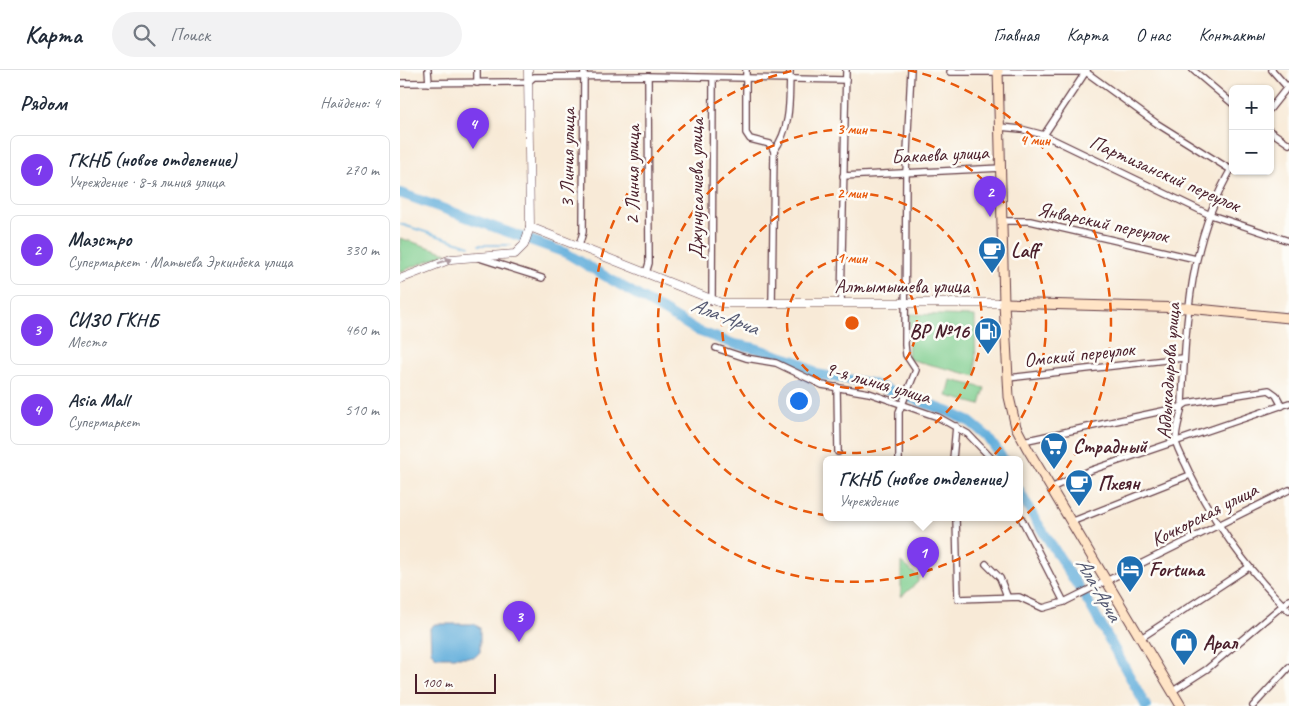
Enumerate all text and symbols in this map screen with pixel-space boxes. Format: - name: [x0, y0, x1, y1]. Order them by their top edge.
- search box: [112, 12, 462, 57]
- text: Карта: [25, 20, 82, 50]
- icon: search: [130, 21, 158, 49]
- text: Поиск: [170, 23, 210, 47]
- text: Главная: [994, 24, 1039, 46]
- text: Карта: [1067, 24, 1108, 46]
- text: О нас: [1136, 24, 1171, 46]
- text: Контакты: [1199, 24, 1264, 46]
- map controls: [1229, 85, 1274, 175]
- button: +: [1229, 85, 1274, 130]
- text: Рядом: [20, 90, 67, 116]
- text: Найдено: 4: [320, 93, 380, 113]
- street label: 3 Линия улица: [554, 106, 581, 208]
- pin: 4: [457, 108, 489, 149]
- street label: Джунусалиева улица: [684, 117, 709, 259]
- text: 3 мин: [837, 120, 869, 139]
- street label: 2 Линия улица: [620, 123, 645, 225]
- street label: Партизанский переулок: [1086, 129, 1245, 218]
- button: −: [1229, 130, 1274, 175]
- text: 4 мин: [1020, 131, 1052, 150]
- street label: Бакаева улица: [891, 139, 991, 170]
- text: ГКНБ (новое отделение): [68, 148, 237, 172]
- text: 1: [33, 160, 41, 180]
- text: 270 m: [345, 160, 379, 180]
- text: Учреждение · 8-я линия улица: [68, 172, 225, 192]
- pin: 2: [974, 176, 1006, 217]
- text: 2 мин: [837, 184, 869, 203]
- street label: Январский переулок: [1035, 196, 1172, 249]
- text: Маэстро: [68, 228, 131, 252]
- cafe icon: Laff: [977, 235, 1007, 274]
- place label: Laff: [1011, 238, 1043, 263]
- text: 2: [33, 240, 41, 260]
- text: 330 m: [345, 240, 379, 260]
- text: 1 мин: [837, 249, 869, 268]
- text: Супермаркет · Матыева Эркинбека улица: [68, 252, 293, 272]
- one-way arrow: [438, 256, 453, 264]
- street label: Алтымышева улица: [835, 274, 971, 299]
- water label: Ала-Арча: [688, 291, 764, 341]
- street label: Абдыкадырова улица: [1151, 300, 1186, 440]
- text: СИЗО ГКНБ: [68, 308, 159, 332]
- centre of rings: [843, 314, 861, 332]
- fuel station icon: BP №16: [973, 316, 1003, 355]
- place label: BP №16: [910, 319, 971, 344]
- text: 3: [33, 320, 41, 340]
- text: 460 m: [345, 320, 379, 340]
- text: Место: [68, 332, 106, 352]
- street label: Омский переулок: [1023, 336, 1137, 373]
- street label: 9-я линия улица: [822, 356, 935, 410]
- text: Asia Mall: [68, 388, 129, 412]
- your location: [786, 388, 812, 414]
- text: 4: [33, 400, 41, 420]
- text: 510 m: [345, 400, 379, 420]
- text: Супермаркет: [68, 412, 139, 432]
- supermarket icon: Страдный: [1039, 431, 1069, 470]
- place label: Страдный: [1073, 434, 1148, 459]
- popup: [823, 456, 1023, 521]
- text: ГКНБ (новое отделение): [839, 467, 1007, 491]
- cafe icon: Пхеян: [1064, 468, 1094, 507]
- place label: Пхеян: [1098, 471, 1141, 496]
- street label: Кочкорская улица: [1147, 476, 1263, 552]
- text: Учреждение: [839, 491, 898, 511]
- pin: 1: [907, 537, 939, 578]
- water label: Ала-Арча: [1070, 552, 1129, 627]
- hotel icon: Fortuna: [1115, 554, 1145, 593]
- place label: Fortuna: [1149, 557, 1206, 582]
- pin: 3: [503, 601, 535, 642]
- shop icon: Арал: [1169, 627, 1199, 666]
- place label: Арал: [1203, 630, 1239, 655]
- scale bar: [415, 671, 496, 694]
- text: 100 m: [422, 674, 452, 691]

